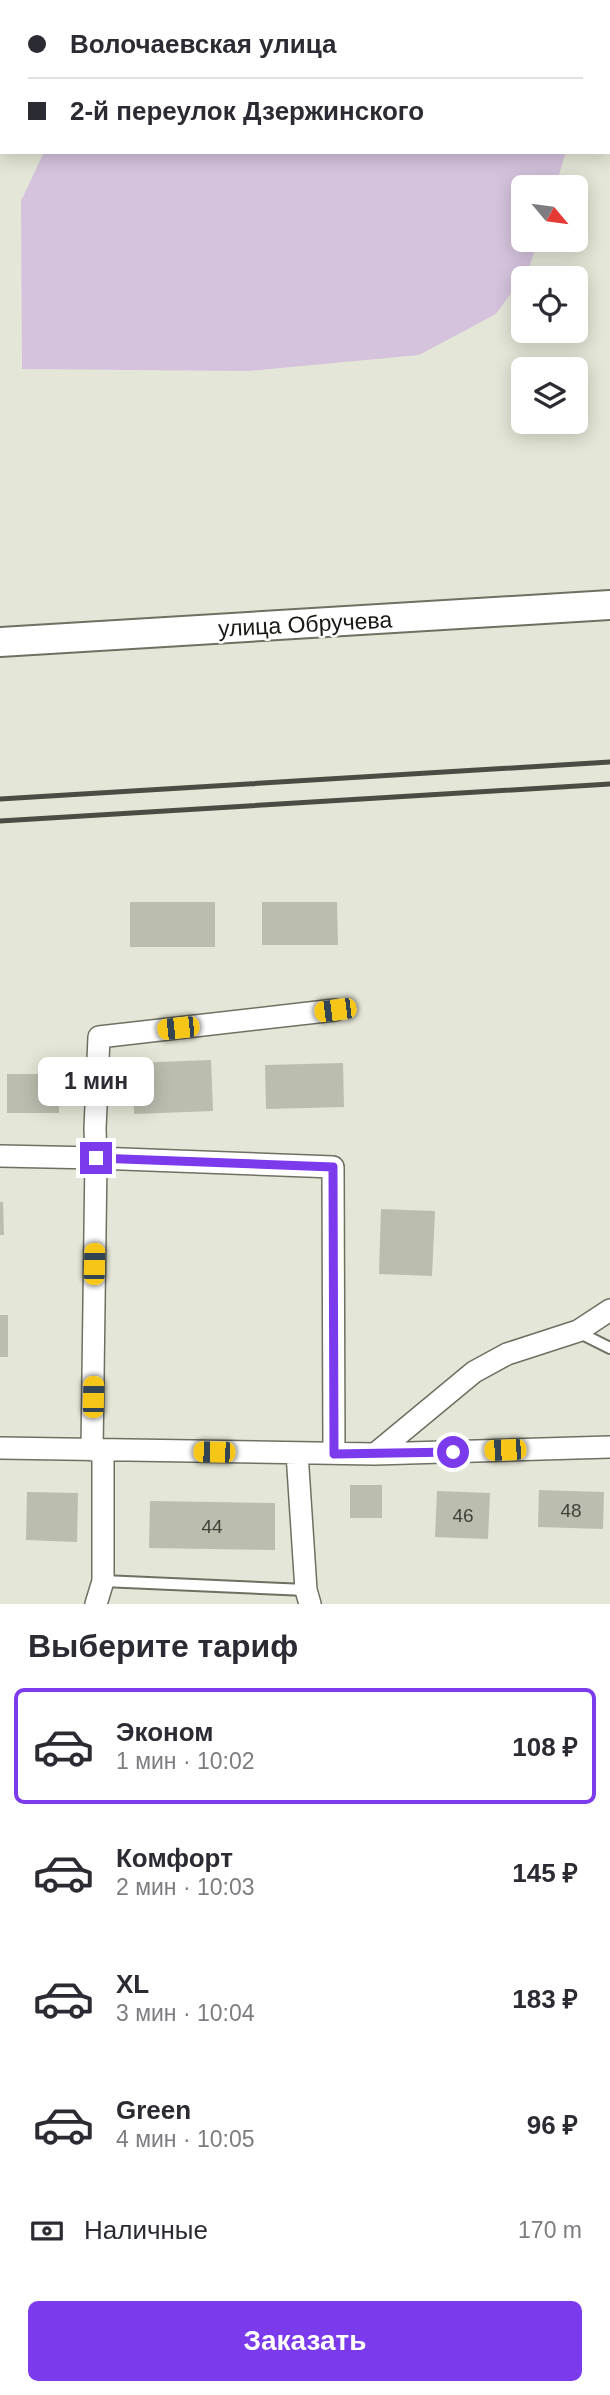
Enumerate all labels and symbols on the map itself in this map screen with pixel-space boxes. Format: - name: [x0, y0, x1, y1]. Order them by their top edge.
- north arrow: [511, 175, 588, 252]
- street label: улица Обручева: [217, 606, 393, 642]
- car: [313, 997, 358, 1023]
- car: [157, 1015, 200, 1041]
- callout: 1 мин: [38, 1056, 154, 1106]
- route end: [80, 1142, 112, 1174]
- car: [84, 1243, 105, 1285]
- car: [83, 1376, 104, 1418]
- route start: [437, 1436, 469, 1468]
- car: [484, 1439, 527, 1461]
- car: [193, 1441, 236, 1463]
- house number: 48: [560, 1500, 582, 1521]
- house number: 46: [452, 1505, 474, 1526]
- house number: 44: [201, 1516, 223, 1537]

